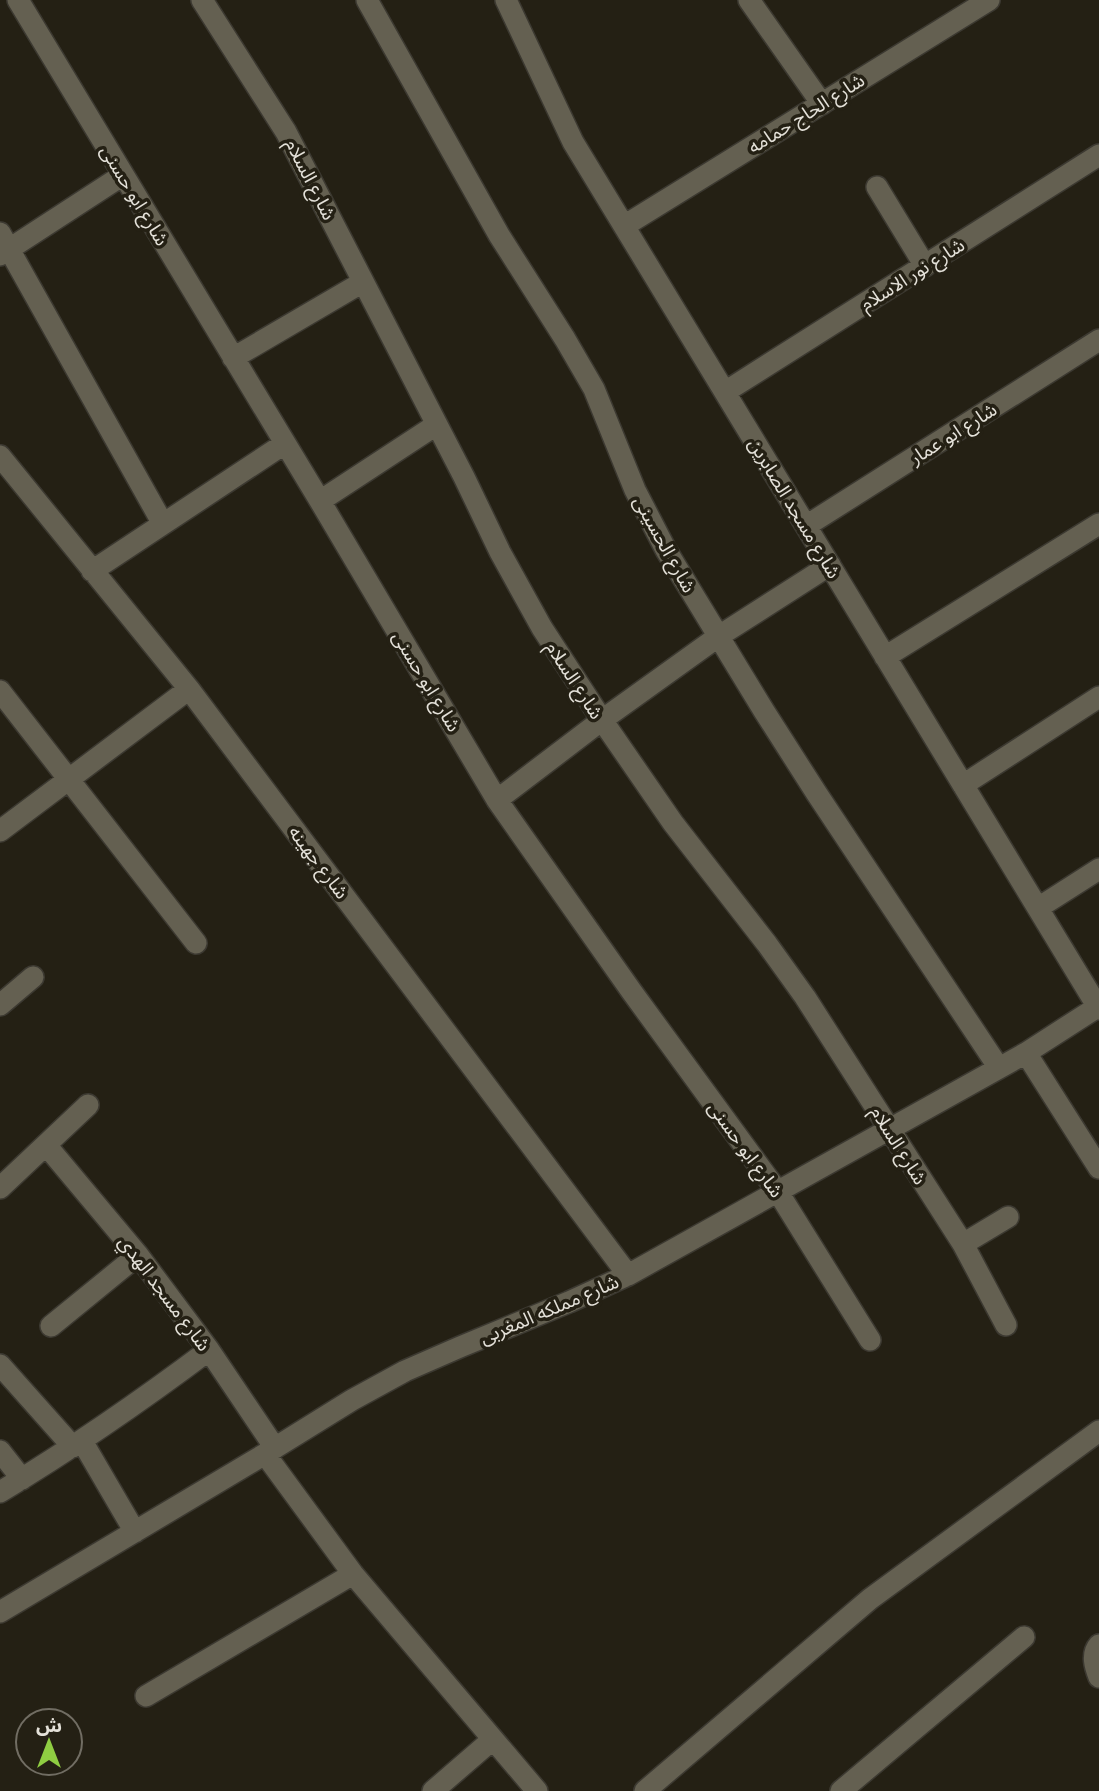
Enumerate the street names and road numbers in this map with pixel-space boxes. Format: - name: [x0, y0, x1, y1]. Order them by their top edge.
- street label: شارع الحاج حمامه: [743, 67, 870, 160]
- street label: شارع السلام: [278, 134, 343, 225]
- street label: شارع ابو حسنى: [94, 140, 175, 251]
- street label: شارع نور الاسلام: [855, 231, 970, 318]
- street label: شارع ابو عمار: [903, 396, 1002, 472]
- street label: شارع مسجد الصابرين: [742, 433, 847, 584]
- street label: شارع الحسينى: [627, 491, 702, 598]
- street label: شارع ابو حسنى: [386, 626, 467, 737]
- street label: شارع السلام: [538, 636, 610, 725]
- street label: شارع جهينه: [282, 820, 355, 905]
- street label: شارع ابو حسنى: [701, 1096, 790, 1203]
- street label: شارع السلام: [863, 1101, 933, 1190]
- street label: شارع مسجد الهدي: [111, 1230, 217, 1358]
- street label: شارع مملكه المغربى: [475, 1268, 623, 1351]

